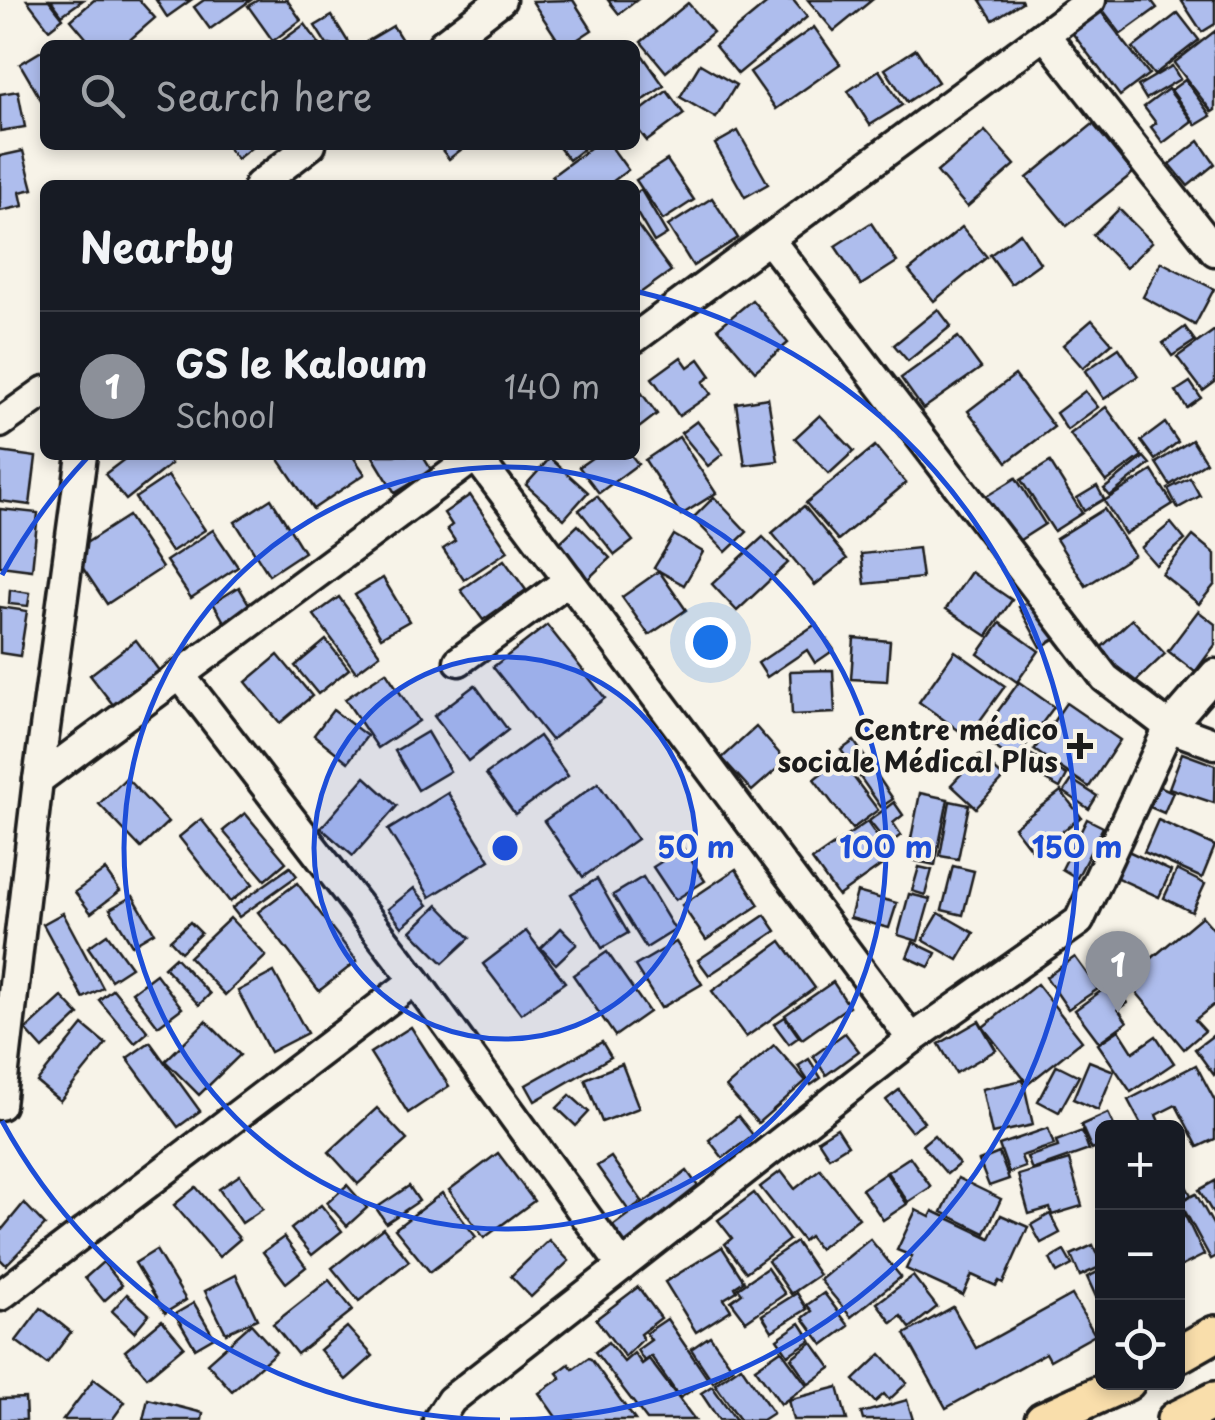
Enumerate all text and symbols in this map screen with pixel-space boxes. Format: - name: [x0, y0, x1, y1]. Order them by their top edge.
- search box: [40, 40, 640, 150]
- text: Search here: [155, 67, 372, 124]
- icon: search: [75, 68, 130, 123]
- text: Nearby: [80, 214, 234, 277]
- text: GS le Kaloum: [175, 334, 428, 391]
- text: 1: [105, 362, 120, 410]
- text: 140 m: [504, 362, 600, 410]
- text: School: [175, 391, 276, 439]
- your location: [685, 617, 736, 668]
- place label: Centre médico sociale Médical Plus: [778, 707, 1058, 782]
- marker: Centre médico sociale Médical Plus: [1067, 733, 1093, 759]
- text: 50 m: [657, 823, 735, 868]
- text: 100 m: [839, 823, 933, 868]
- text: 150 m: [1032, 823, 1122, 868]
- centre of rings: [487, 830, 523, 866]
- pin: 1: [1086, 930, 1150, 1013]
- map controls: [1095, 1120, 1185, 1390]
- button: +: [1095, 1120, 1185, 1210]
- button: −: [1095, 1210, 1185, 1300]
- button: locate: [1095, 1300, 1185, 1390]

